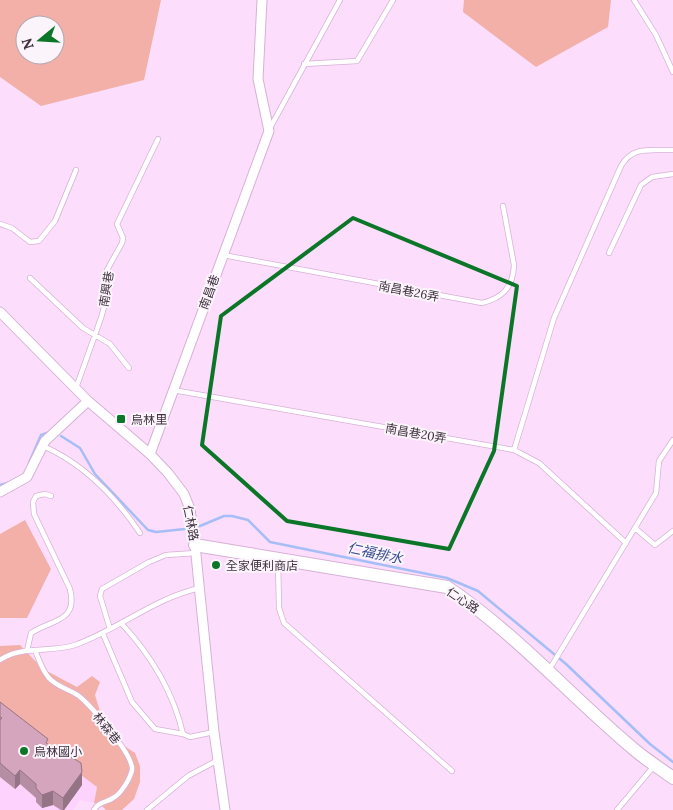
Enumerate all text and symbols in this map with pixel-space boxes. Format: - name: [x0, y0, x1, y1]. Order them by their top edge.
- north arrow: [15, 15, 65, 65]
- text: N: [17, 36, 38, 52]
- street label: 南興巷: [96, 270, 116, 308]
- street label: 南昌巷: [196, 273, 222, 311]
- street label: 南昌巷26弄: [377, 278, 441, 304]
- place label: 烏林里: [131, 412, 167, 427]
- marker: 烏林里: [115, 413, 127, 425]
- street label: 南昌巷20弄: [384, 420, 448, 446]
- street label: 仁林路: [180, 504, 202, 542]
- water label: 仁福排水: [346, 538, 405, 568]
- place label: 全家便利商店: [226, 558, 298, 573]
- marker: 全家便利商店: [210, 559, 222, 571]
- street label: 仁心路: [444, 584, 482, 616]
- street label: 林森巷: [90, 709, 124, 747]
- place label: 烏林國小: [34, 744, 82, 759]
- marker: 烏林國小: [18, 745, 30, 757]

